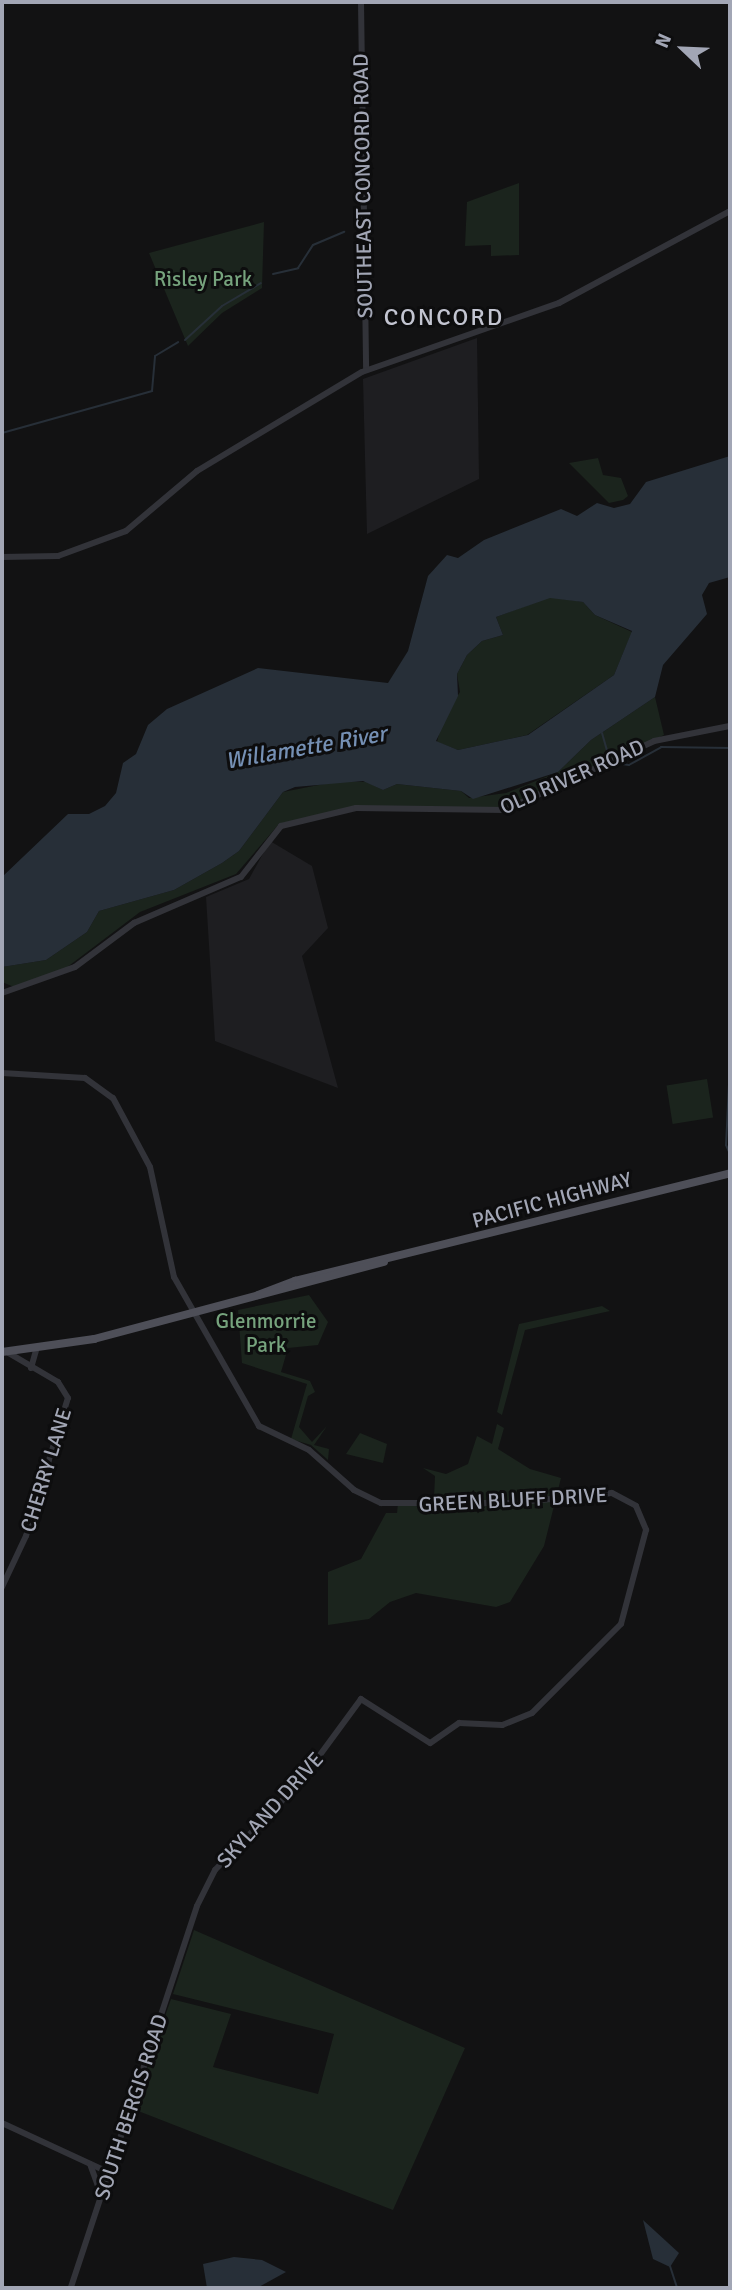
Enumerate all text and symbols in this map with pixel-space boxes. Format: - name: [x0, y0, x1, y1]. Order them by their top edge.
- north arrow: [648, 14, 718, 84]
- text: N: [650, 30, 677, 52]
- street label: SOUTHEAST CONCORD ROAD: [348, 53, 378, 319]
- park label: Risley Park: [154, 266, 252, 292]
- district label: CONCORD: [385, 304, 503, 332]
- water label: Willamette River: [223, 720, 389, 776]
- street label: OLD RIVER ROAD: [496, 734, 648, 820]
- street label: PACIFIC HIGHWAY: [470, 1167, 634, 1233]
- park label: Glenmorrie Park: [215, 1308, 317, 1358]
- street label: CHERRY LANE: [15, 1405, 77, 1535]
- street label: GREEN BLUFF DRIVE: [418, 1482, 608, 1518]
- street label: SKYLAND DRIVE: [211, 1747, 329, 1873]
- street label: SOUTH BERGIS ROAD: [89, 2011, 173, 2203]

